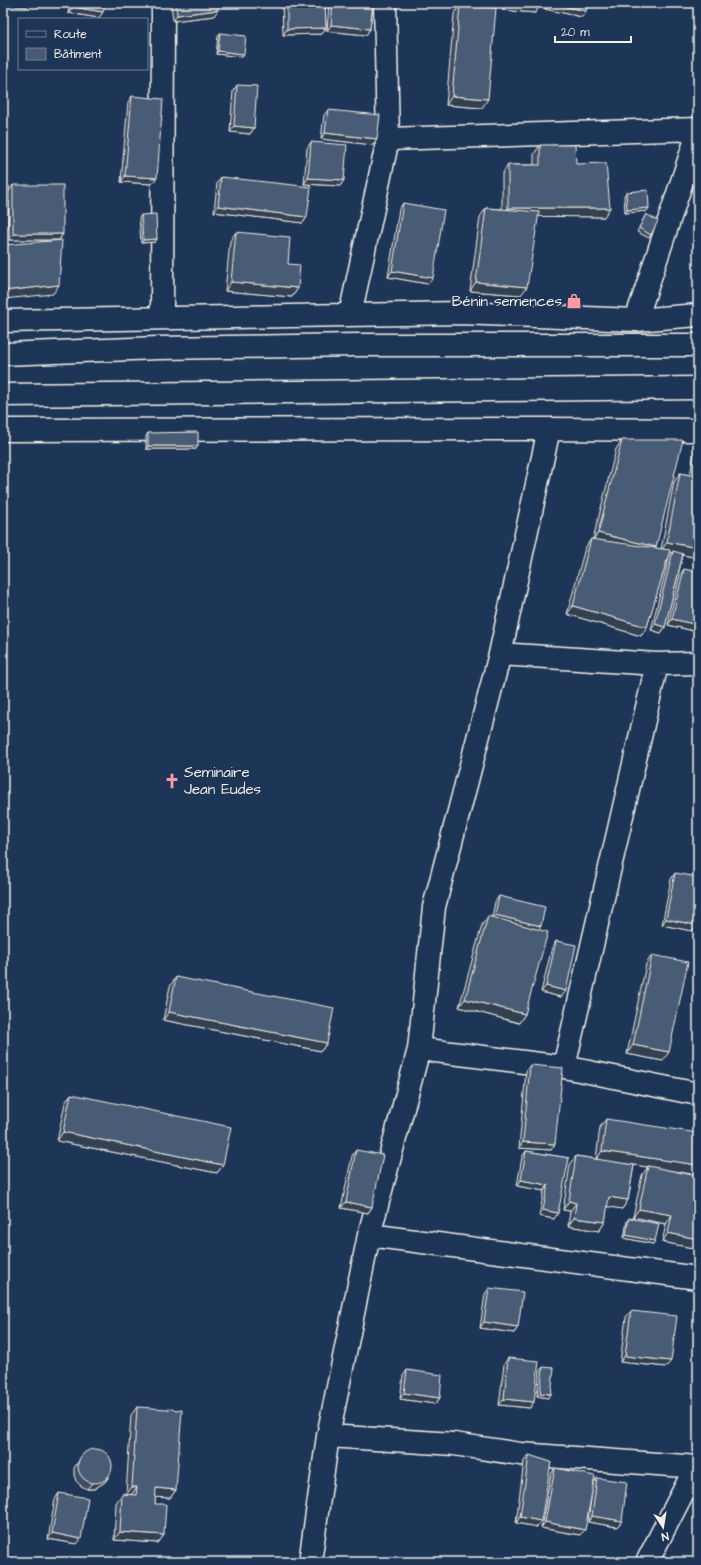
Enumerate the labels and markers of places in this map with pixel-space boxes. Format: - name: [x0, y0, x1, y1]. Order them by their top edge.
- place label: Bénin semences: [452, 291, 562, 312]
- shop icon: Bénin semences: [565, 292, 583, 310]
- place label: Seminaire Jean Eudes: [184, 762, 261, 800]
- church icon: Seminaire Jean Eudes: [163, 772, 181, 790]

